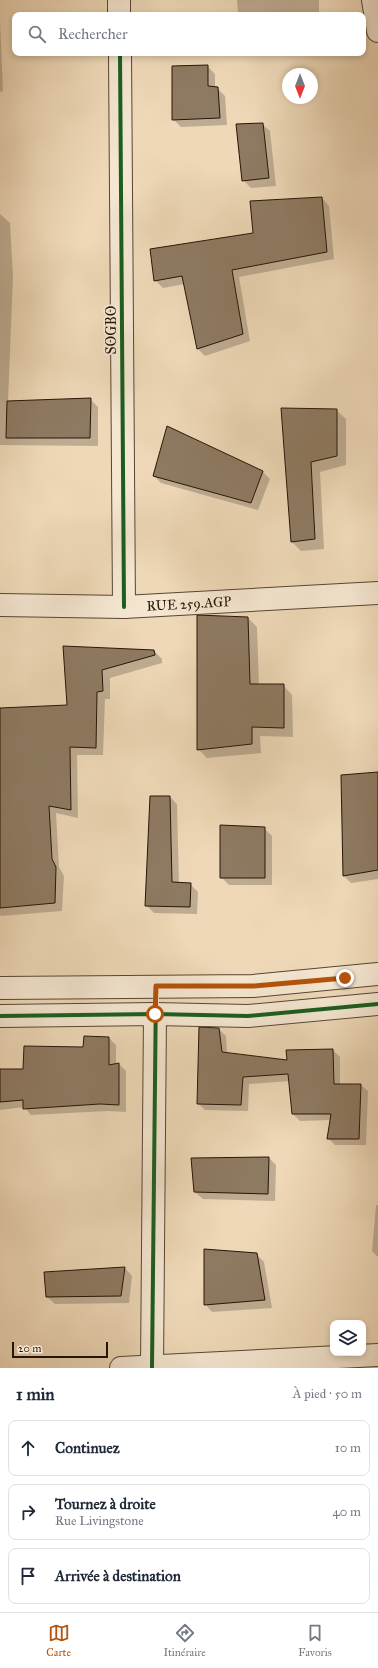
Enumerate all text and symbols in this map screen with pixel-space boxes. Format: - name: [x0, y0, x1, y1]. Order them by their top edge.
- search box: [12, 12, 366, 56]
- icon: search: [26, 23, 48, 45]
- text: Rechercher: [58, 25, 128, 43]
- north arrow: [282, 68, 318, 104]
- street label: SOGBO: [103, 306, 120, 354]
- street label: RUE 259.AGP: [146, 593, 232, 614]
- route end: [336, 969, 354, 987]
- route start: [146, 1005, 164, 1023]
- map controls: [330, 1320, 366, 1356]
- button: layers: [330, 1320, 366, 1356]
- scale bar: [12, 1340, 108, 1359]
- text: 20 m: [18, 1342, 41, 1355]
- text: 1 min: [16, 1384, 55, 1405]
- text: À pied · 50 m: [293, 1386, 362, 1402]
- icon: ahead: [17, 1437, 39, 1459]
- text: Continuez: [55, 1439, 120, 1457]
- text: 10 m: [335, 1440, 361, 1456]
- text: Tournez à droite: [55, 1495, 156, 1513]
- icon: right: [17, 1501, 39, 1523]
- text: 40 m: [332, 1504, 361, 1520]
- text: Rue Livingstone: [55, 1513, 144, 1529]
- icon: arrive: [17, 1565, 39, 1587]
- text: Arrivée à destination: [55, 1567, 181, 1585]
- tab: Carte: [46, 1622, 71, 1659]
- tab: Itinéraire: [163, 1622, 206, 1659]
- tab: Favoris: [298, 1622, 332, 1659]

